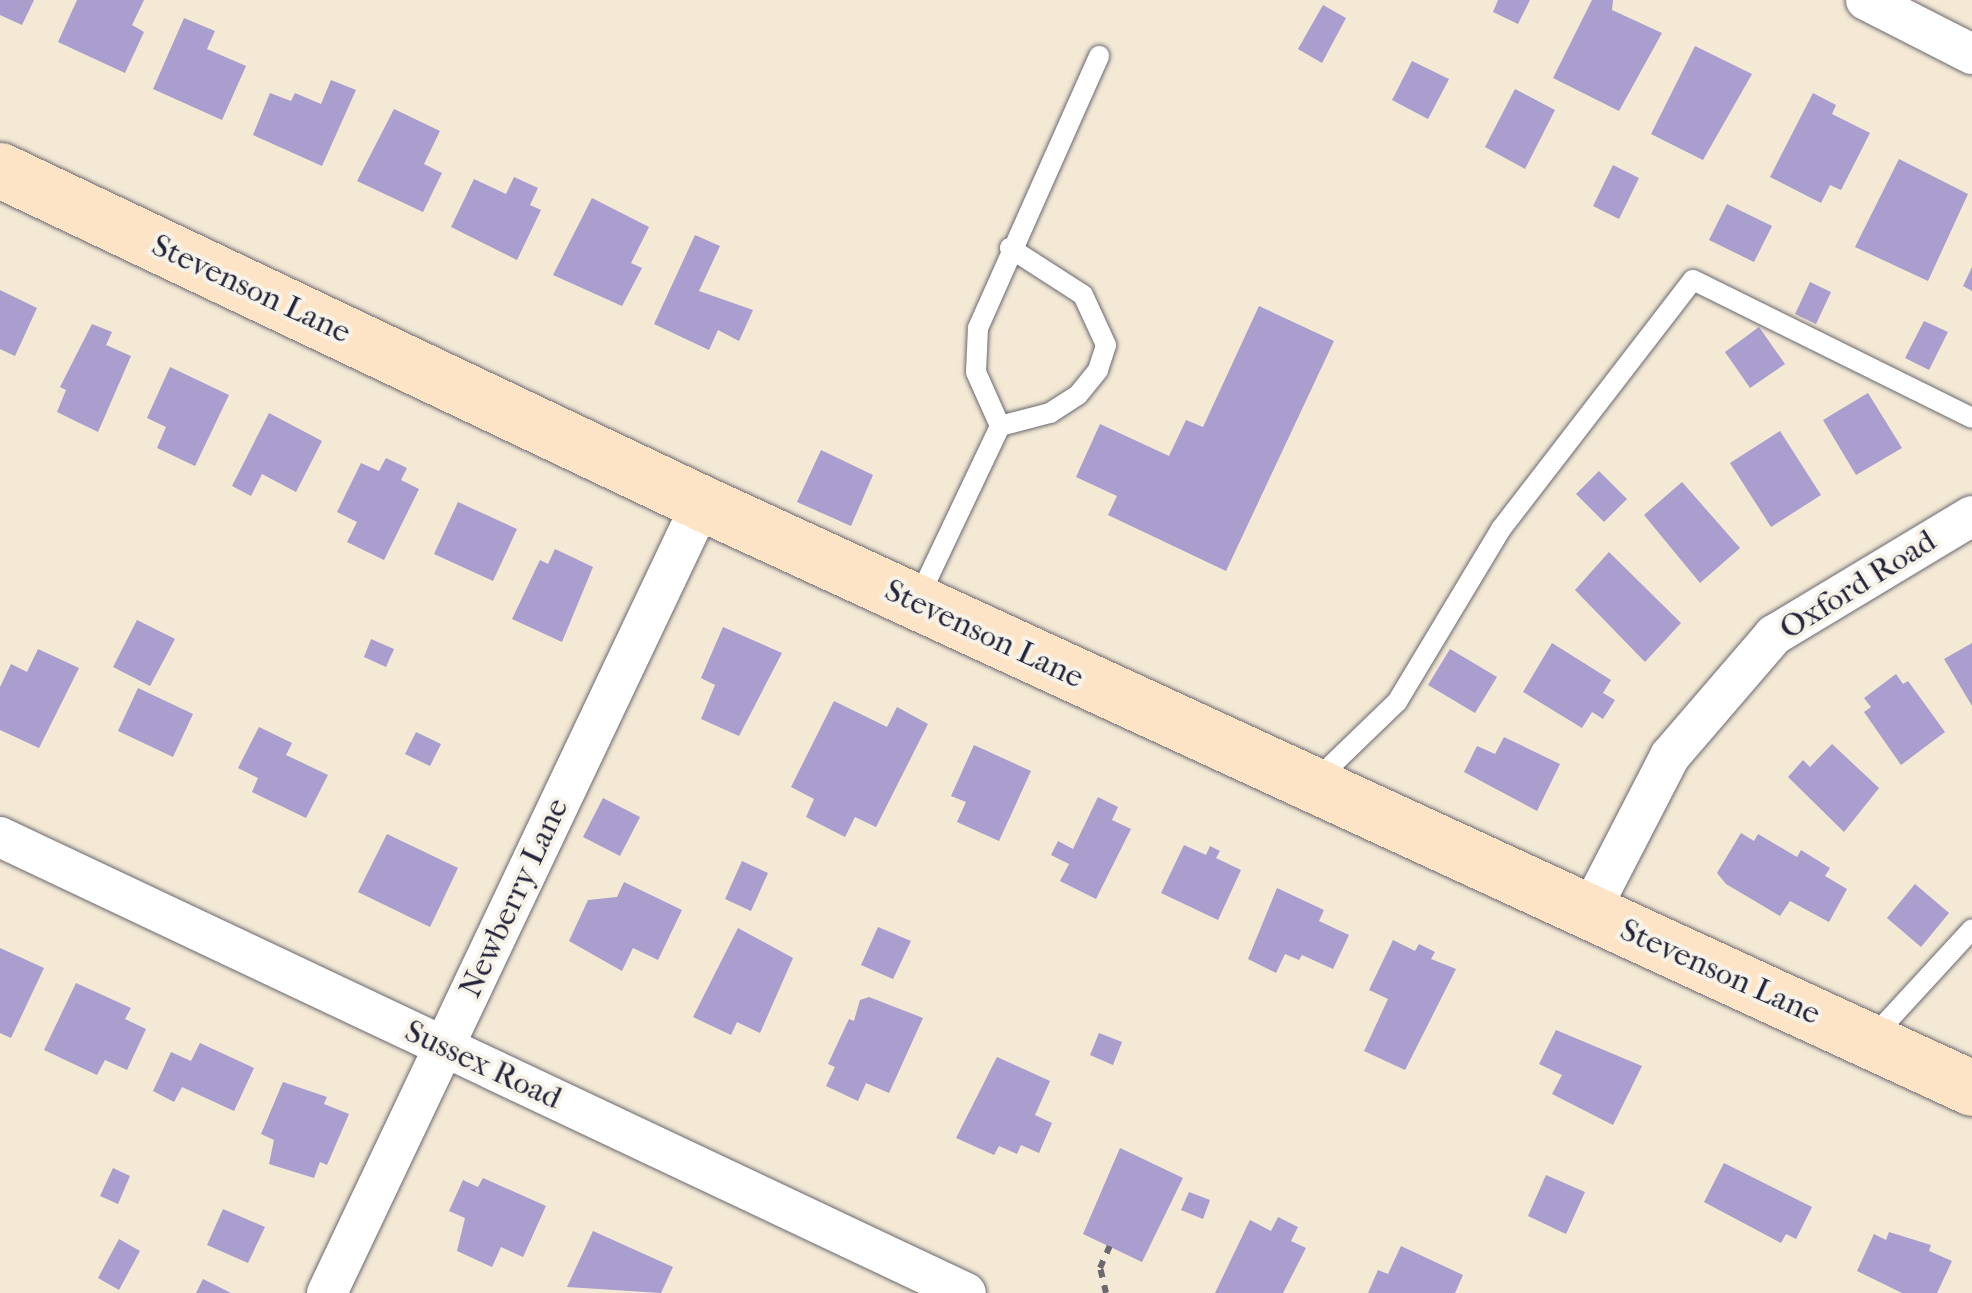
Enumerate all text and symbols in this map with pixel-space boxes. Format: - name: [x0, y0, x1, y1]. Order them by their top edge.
- street label: Stevenson Lane: [145, 226, 357, 352]
- street label: Oxford Road: [1773, 522, 1943, 648]
- street label: Stevenson Lane: [878, 571, 1090, 697]
- street label: Newberry Lane: [451, 792, 577, 1004]
- street label: Stevenson Lane: [1614, 911, 1826, 1033]
- street label: Sussex Road: [399, 1012, 567, 1118]

